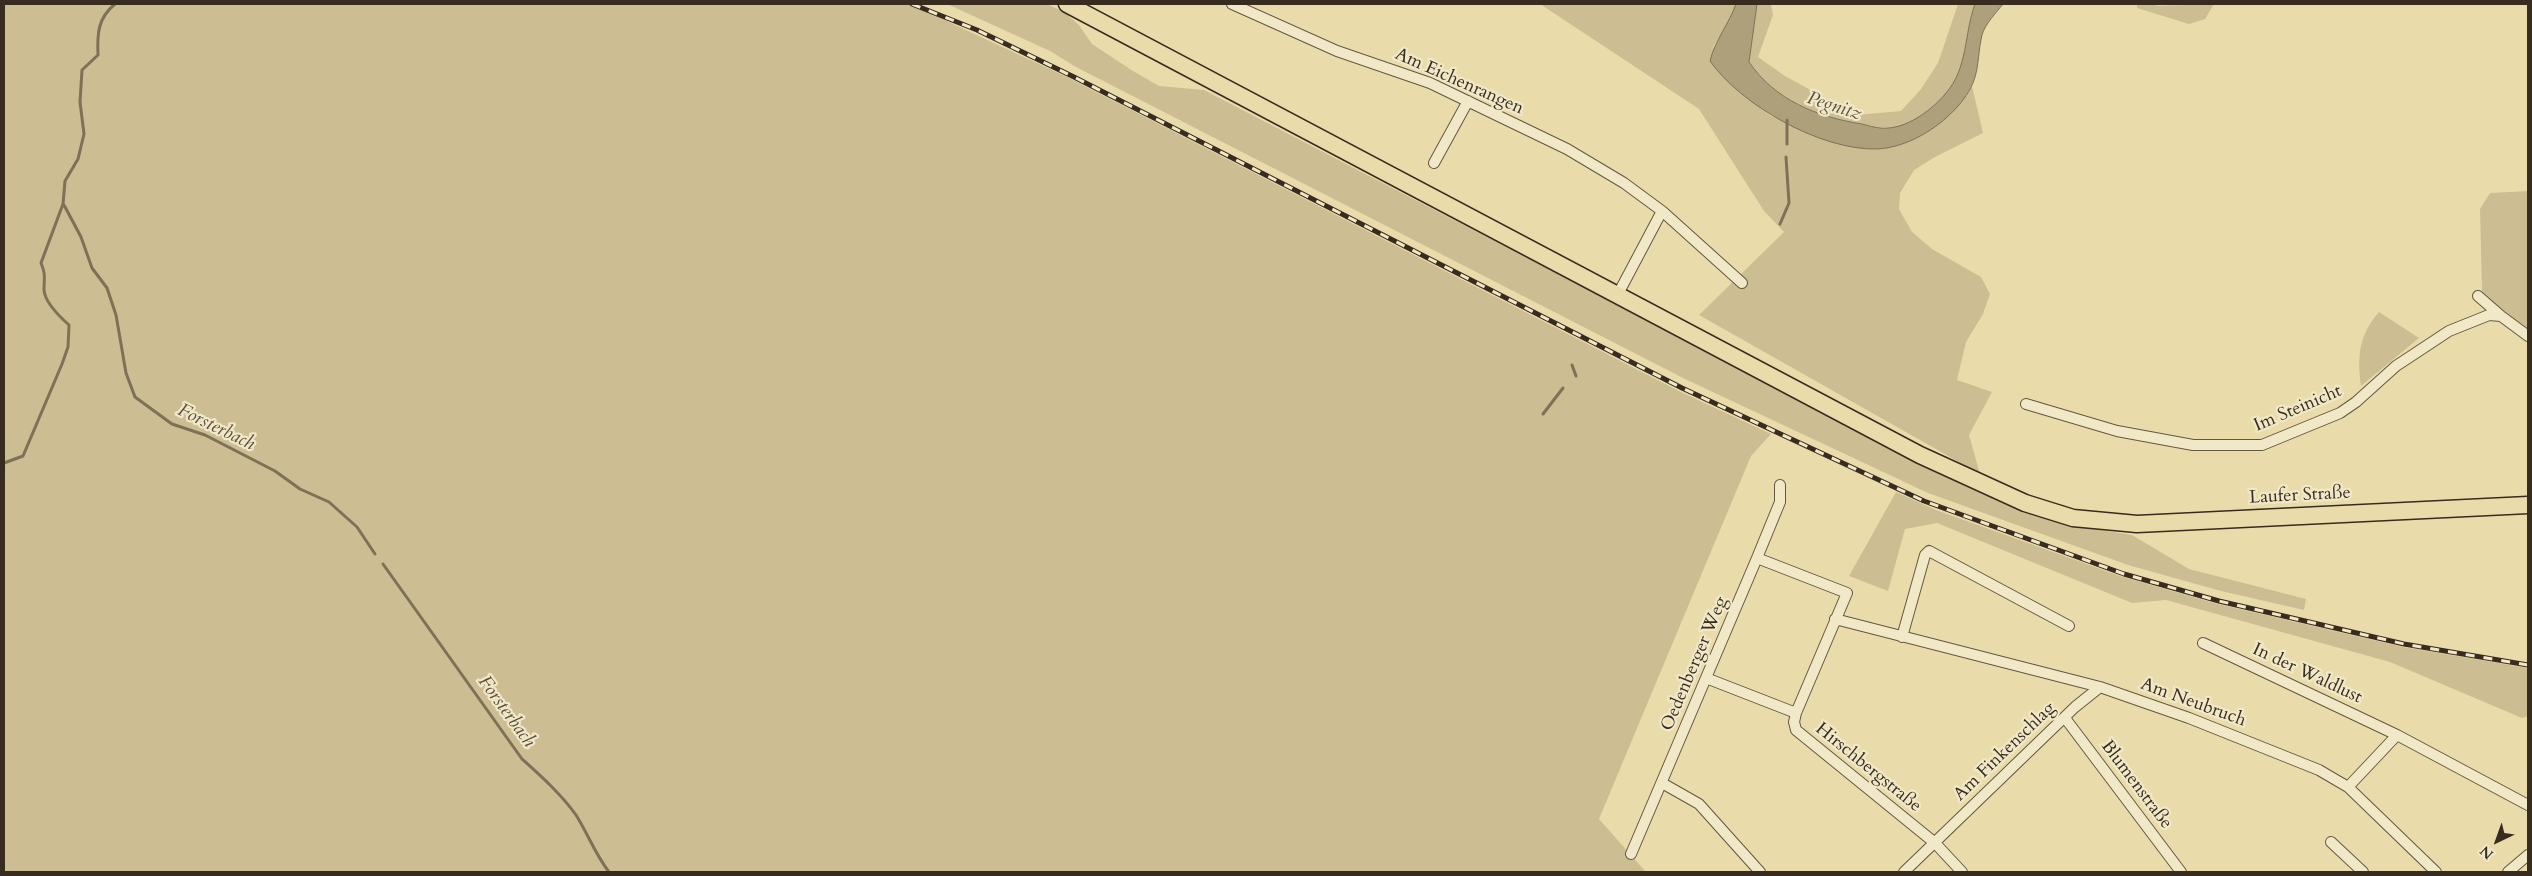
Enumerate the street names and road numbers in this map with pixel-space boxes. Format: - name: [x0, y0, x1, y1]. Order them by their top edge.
- street label: Am Eichenrangen: [1391, 44, 1527, 120]
- street label: Im Steinicht: [2251, 381, 2345, 437]
- street label: Laufer Straße: [2249, 483, 2351, 509]
- street label: Oedenberger Weg: [1657, 594, 1733, 734]
- street label: In der Waldlust: [2249, 639, 2365, 709]
- street label: Am Neubruch: [2137, 674, 2249, 732]
- street label: Am Finkenschlag: [1950, 698, 2060, 806]
- street label: Hirschbergstraße: [1811, 719, 1925, 817]
- street label: Blumenstraße: [2096, 736, 2176, 834]

